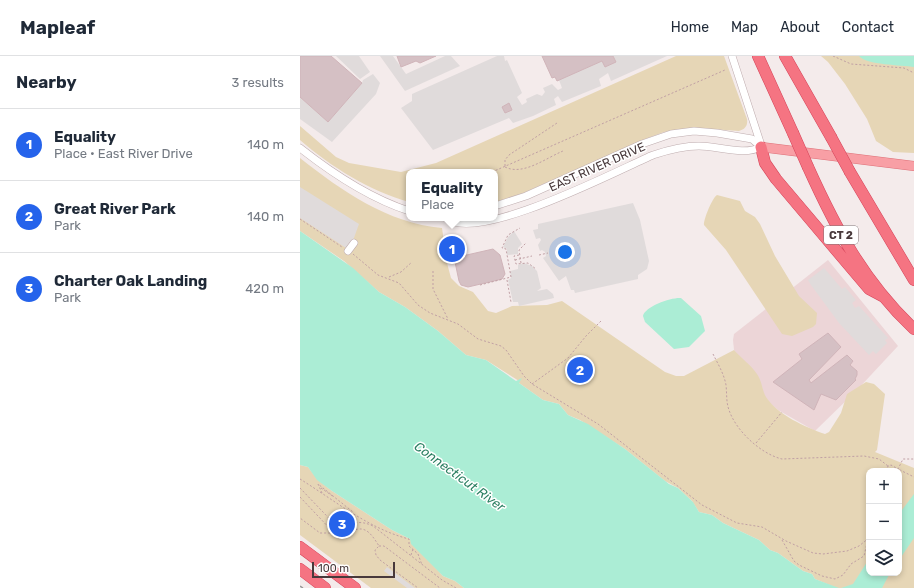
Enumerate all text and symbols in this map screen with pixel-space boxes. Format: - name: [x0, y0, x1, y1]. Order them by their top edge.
- text: Mapleaf: [20, 16, 95, 39]
- text: Home: [671, 19, 709, 36]
- text: Map: [731, 19, 758, 36]
- text: About: [780, 19, 820, 36]
- text: Contact: [842, 19, 894, 36]
- text: Nearby: [16, 72, 77, 92]
- text: 3 results: [232, 75, 284, 90]
- text: Equality: [54, 128, 116, 146]
- text: 1: [26, 137, 32, 152]
- text: 140 m: [247, 137, 284, 152]
- street label: EAST RIVER DRIVE: [547, 140, 647, 194]
- text: Place · East River Drive: [54, 146, 193, 161]
- popup: [406, 169, 498, 221]
- text: Equality: [421, 179, 483, 197]
- text: Place: [421, 197, 454, 212]
- text: Great River Park: [54, 200, 176, 218]
- text: 2: [25, 209, 33, 224]
- text: 140 m: [247, 209, 284, 224]
- text: Park: [54, 218, 81, 233]
- road number: CT 2: [824, 226, 858, 244]
- pin: 1: [439, 234, 465, 264]
- your location: [555, 242, 575, 262]
- text: Charter Oak Landing: [54, 272, 207, 290]
- text: 3: [25, 281, 33, 296]
- text: 420 m: [245, 281, 284, 296]
- text: Park: [54, 290, 81, 305]
- pin: 2: [567, 355, 593, 385]
- water label: Connecticut River: [411, 438, 509, 515]
- map controls: [866, 468, 902, 576]
- button: +: [866, 468, 902, 504]
- button: −: [866, 504, 902, 540]
- pin: 3: [329, 509, 355, 539]
- button: layers: [866, 540, 902, 576]
- scale bar: [312, 560, 395, 579]
- text: 100 m: [318, 562, 349, 575]

